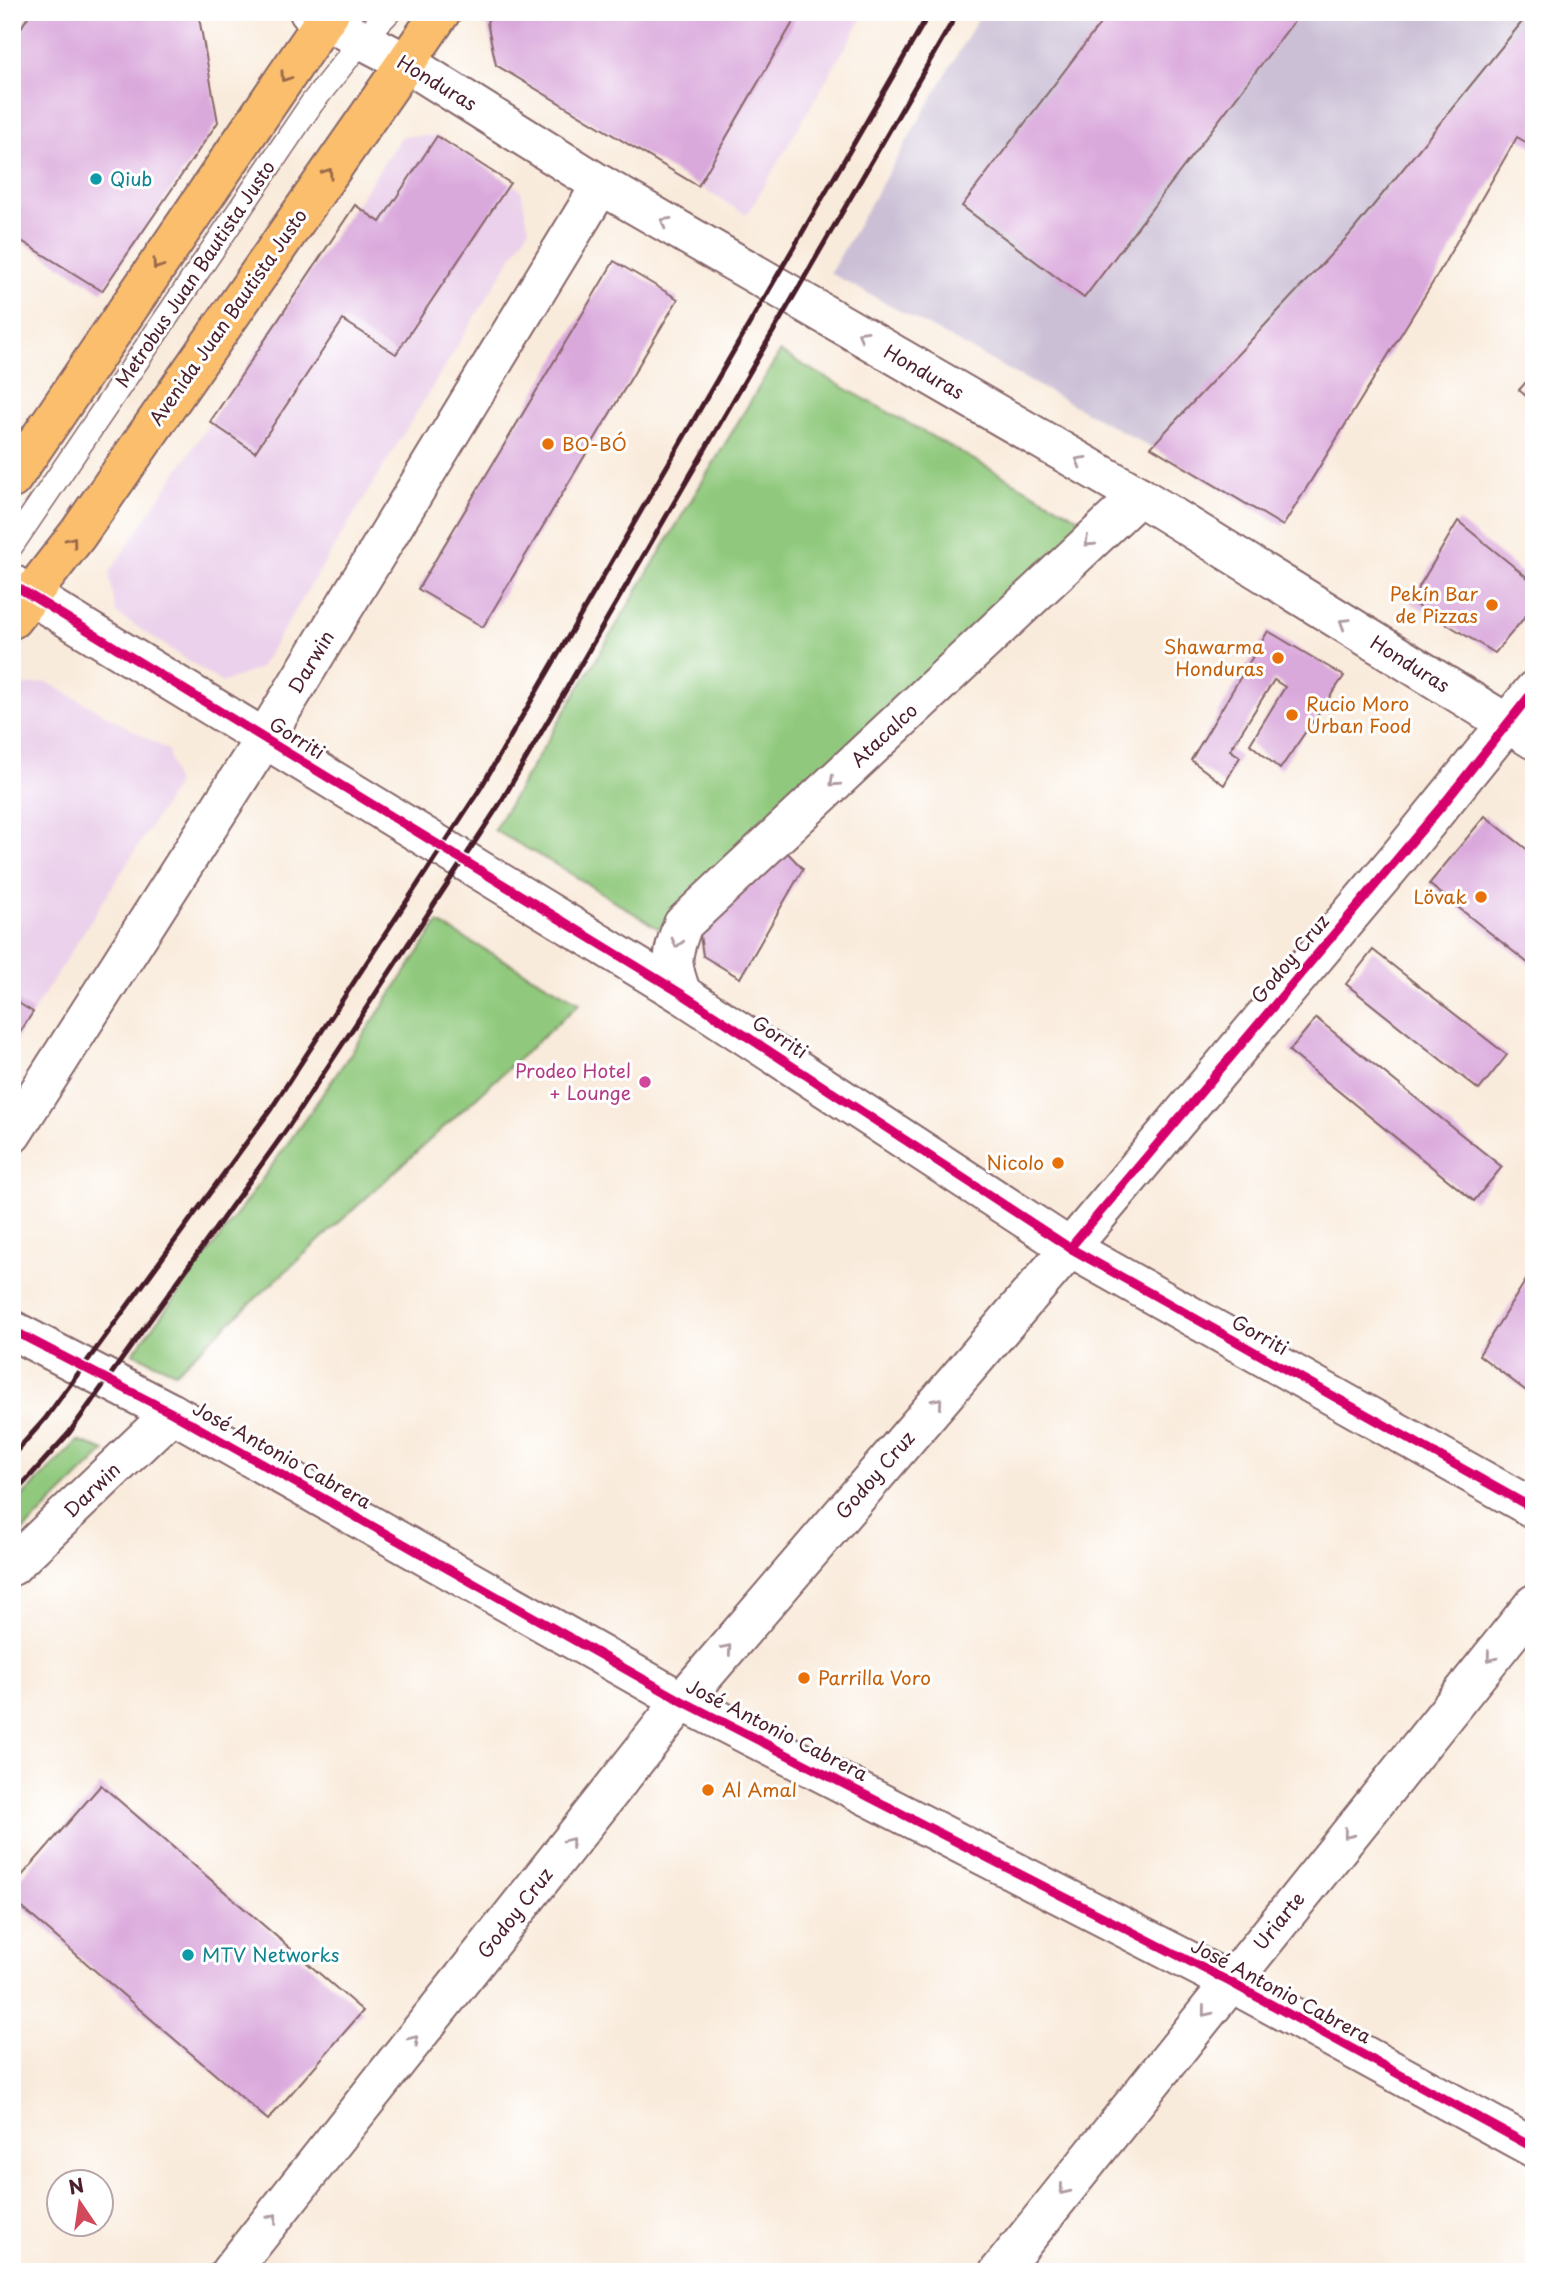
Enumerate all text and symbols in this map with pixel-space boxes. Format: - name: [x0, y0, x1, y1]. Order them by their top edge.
- street label: Honduras: [392, 47, 483, 117]
- one-way arrow: [281, 69, 293, 82]
- street label: Metrobus Juan Bautista Justo: [107, 154, 281, 393]
- place label: Qiub: [110, 164, 152, 192]
- one-way arrow: [320, 168, 333, 181]
- marker: Qiub: [88, 171, 104, 187]
- street label: Avenida Juan Bautista Justo: [141, 202, 313, 430]
- one-way arrow: [659, 217, 672, 230]
- one-way arrow: [153, 257, 165, 270]
- one-way arrow: [856, 330, 869, 343]
- street label: Honduras: [879, 337, 970, 405]
- place label: BO-BÓ: [562, 429, 627, 457]
- marker: BO-BÓ: [540, 436, 556, 452]
- one-way arrow: [1074, 456, 1087, 469]
- one-way arrow: [1084, 534, 1097, 547]
- one-way arrow: [63, 536, 76, 549]
- place label: Pekín Bar de Pizzas: [1390, 579, 1478, 629]
- marker: Pekín Bar de Pizzas: [1484, 597, 1500, 613]
- one-way arrow: [1338, 618, 1351, 631]
- street label: Darwin: [280, 625, 340, 698]
- street label: Honduras: [1366, 628, 1455, 698]
- place label: Shawarma Honduras: [1163, 632, 1264, 682]
- marker: Shawarma Honduras: [1270, 650, 1286, 666]
- place label: Rucio Moro Urban Food: [1306, 689, 1412, 739]
- street label: Atacalco: [844, 696, 923, 773]
- marker: Rucio Moro Urban Food: [1284, 707, 1300, 723]
- street label: Gorriti: [264, 709, 331, 765]
- one-way arrow: [829, 774, 842, 786]
- place label: Lövak: [1413, 882, 1467, 910]
- marker: Lövak: [1473, 889, 1489, 905]
- street label: Godoy Cruz: [1244, 908, 1335, 1009]
- one-way arrow: [671, 937, 685, 949]
- street label: Gorriti: [747, 1008, 814, 1065]
- place label: Prodeo Hotel + Lounge: [515, 1056, 631, 1106]
- marker: Prodeo Hotel + Lounge: [637, 1074, 653, 1090]
- place label: Nicolo: [986, 1148, 1044, 1176]
- marker: Nicolo: [1050, 1155, 1066, 1171]
- street label: Gorriti: [1227, 1307, 1294, 1361]
- street label: José Antonio Cabrera: [188, 1393, 377, 1515]
- one-way arrow: [930, 1397, 942, 1410]
- street label: Godoy Cruz: [828, 1424, 920, 1524]
- street label: Darwin: [57, 1455, 126, 1523]
- one-way arrow: [719, 1645, 731, 1658]
- one-way arrow: [1487, 1649, 1499, 1662]
- place label: Parrilla Voro: [818, 1663, 931, 1691]
- marker: Parrilla Voro: [796, 1670, 812, 1686]
- street label: José Antonio Cabrera: [682, 1671, 873, 1787]
- place label: Al Amal: [722, 1775, 797, 1803]
- marker: Al Amal: [700, 1782, 716, 1798]
- one-way arrow: [1344, 1827, 1357, 1839]
- one-way arrow: [562, 1838, 575, 1850]
- street label: Godoy Cruz: [470, 1861, 559, 1964]
- street label: Uriarte: [1246, 1885, 1310, 1956]
- street label: José Antonio Cabrera: [1186, 1931, 1377, 2050]
- place label: MTV Networks: [202, 1940, 340, 1968]
- marker: MTV Networks: [180, 1947, 196, 1963]
- one-way arrow: [1202, 2005, 1215, 2017]
- one-way arrow: [406, 2035, 418, 2048]
- north arrow: [46, 2168, 116, 2238]
- text: N: [65, 2170, 86, 2201]
- one-way arrow: [1060, 2182, 1073, 2194]
- one-way arrow: [264, 2214, 277, 2226]

